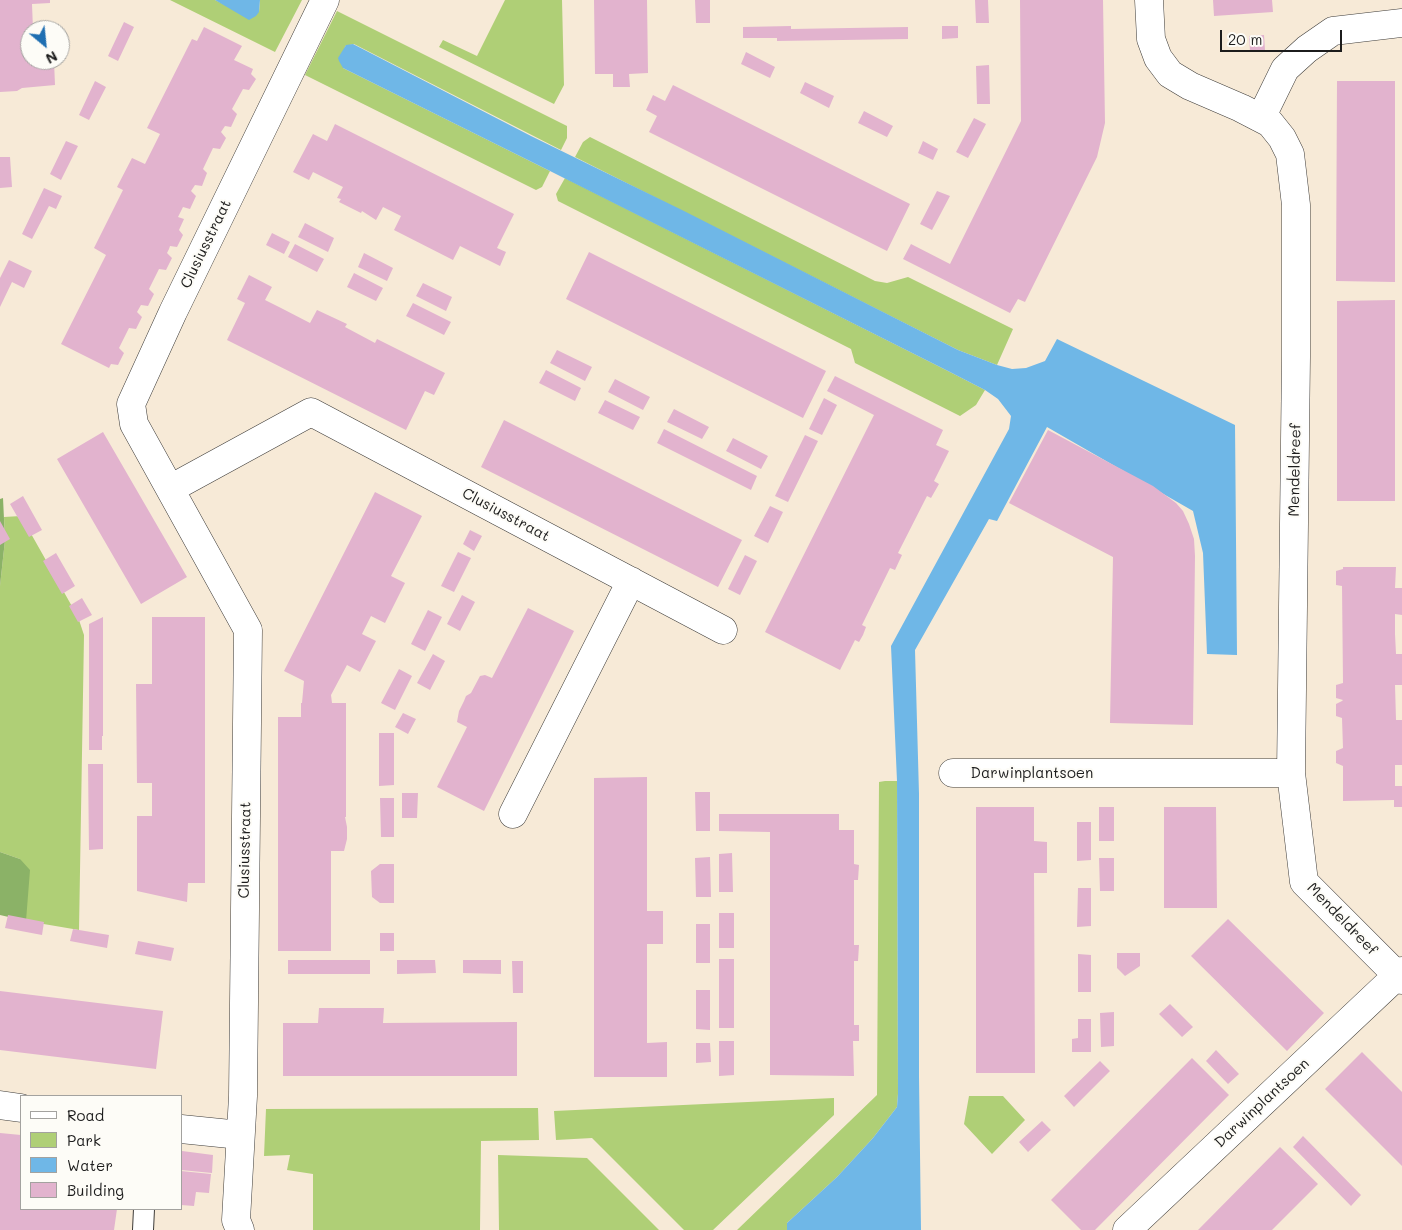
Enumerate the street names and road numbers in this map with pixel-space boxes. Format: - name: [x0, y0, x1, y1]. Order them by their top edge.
- street label: Clusiusstraat: [177, 197, 235, 291]
- street label: Mendeldreef: [1285, 423, 1305, 517]
- street label: Clusiusstraat: [459, 484, 553, 546]
- street label: Darwinplantsoen: [971, 764, 1093, 782]
- street label: Clusiusstraat: [235, 801, 255, 899]
- street label: Mendeldreef: [1303, 879, 1381, 959]
- street label: Darwinplantsoen: [1211, 1055, 1313, 1151]

